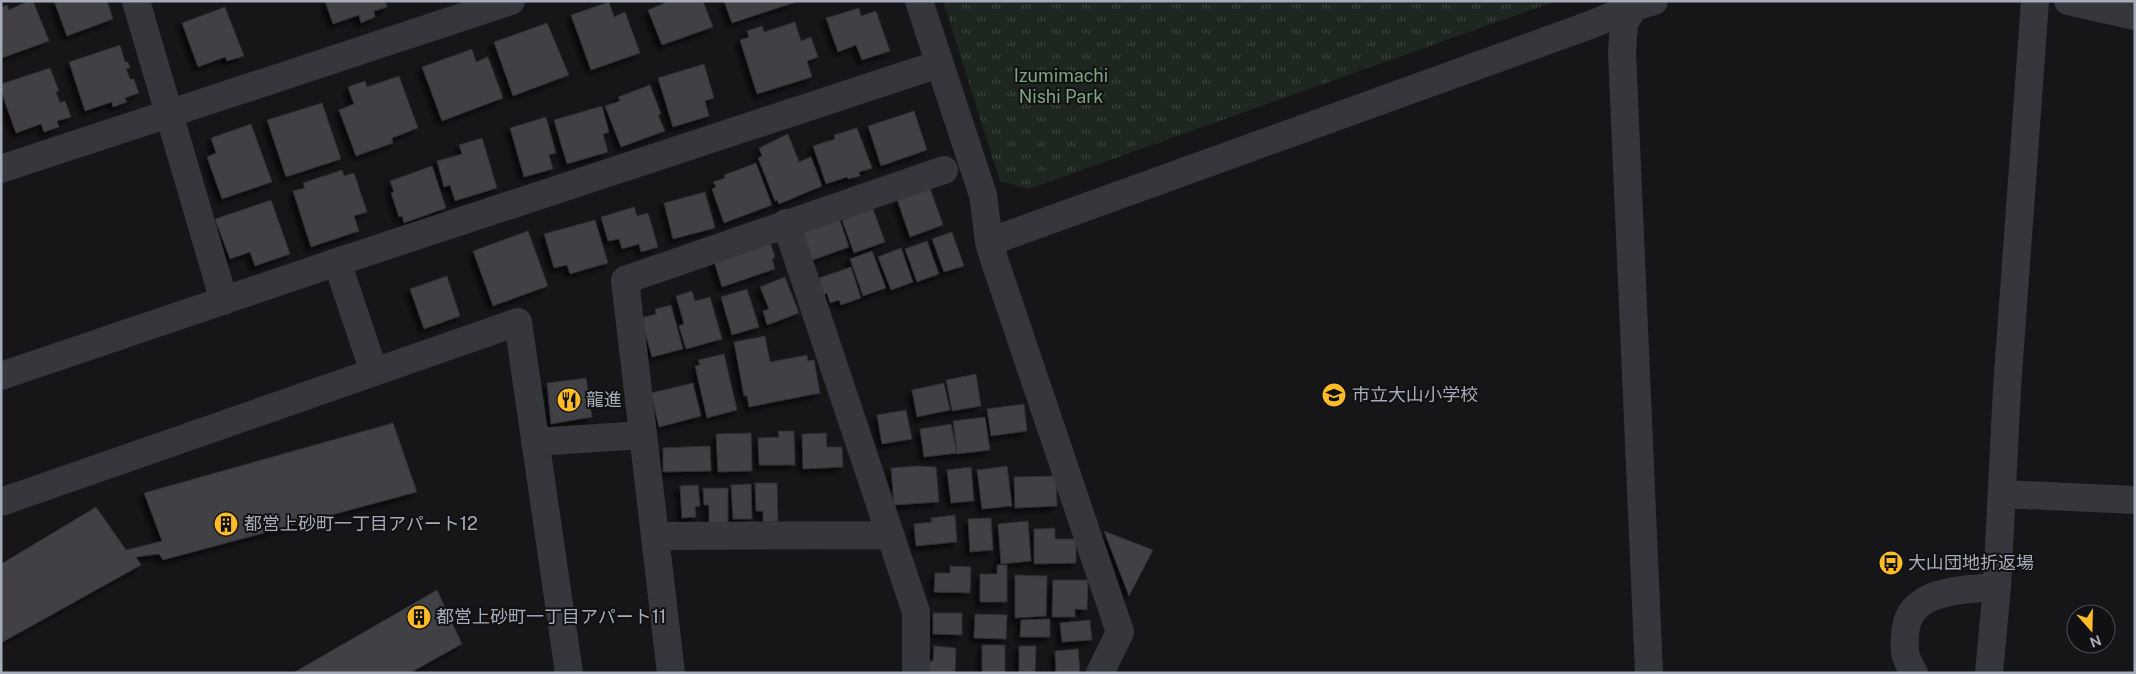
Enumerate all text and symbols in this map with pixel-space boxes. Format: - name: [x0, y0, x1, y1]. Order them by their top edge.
- park label: Izumimachi Nishi Park: [1014, 65, 1108, 107]
- school or university icon: 市立大山小学校: [1321, 382, 1347, 408]
- place label: 市立大山小学校: [1352, 384, 1478, 405]
- restaurant icon: 龍進: [556, 387, 582, 413]
- place label: 龍進: [586, 389, 622, 410]
- building icon: 都営上砂町一丁目アパート12: [213, 511, 239, 537]
- place label: 都営上砂町一丁目アパート12: [244, 513, 478, 534]
- bus stop icon: 大山団地折返場: [1878, 550, 1904, 576]
- place label: 大山団地折返場: [1908, 552, 2034, 573]
- building icon: 都営上砂町一丁目アパート11: [406, 604, 432, 630]
- north arrow: [2066, 604, 2116, 654]
- place label: 都営上砂町一丁目アパート11: [436, 606, 666, 627]
- text: N: [2088, 632, 2103, 651]

